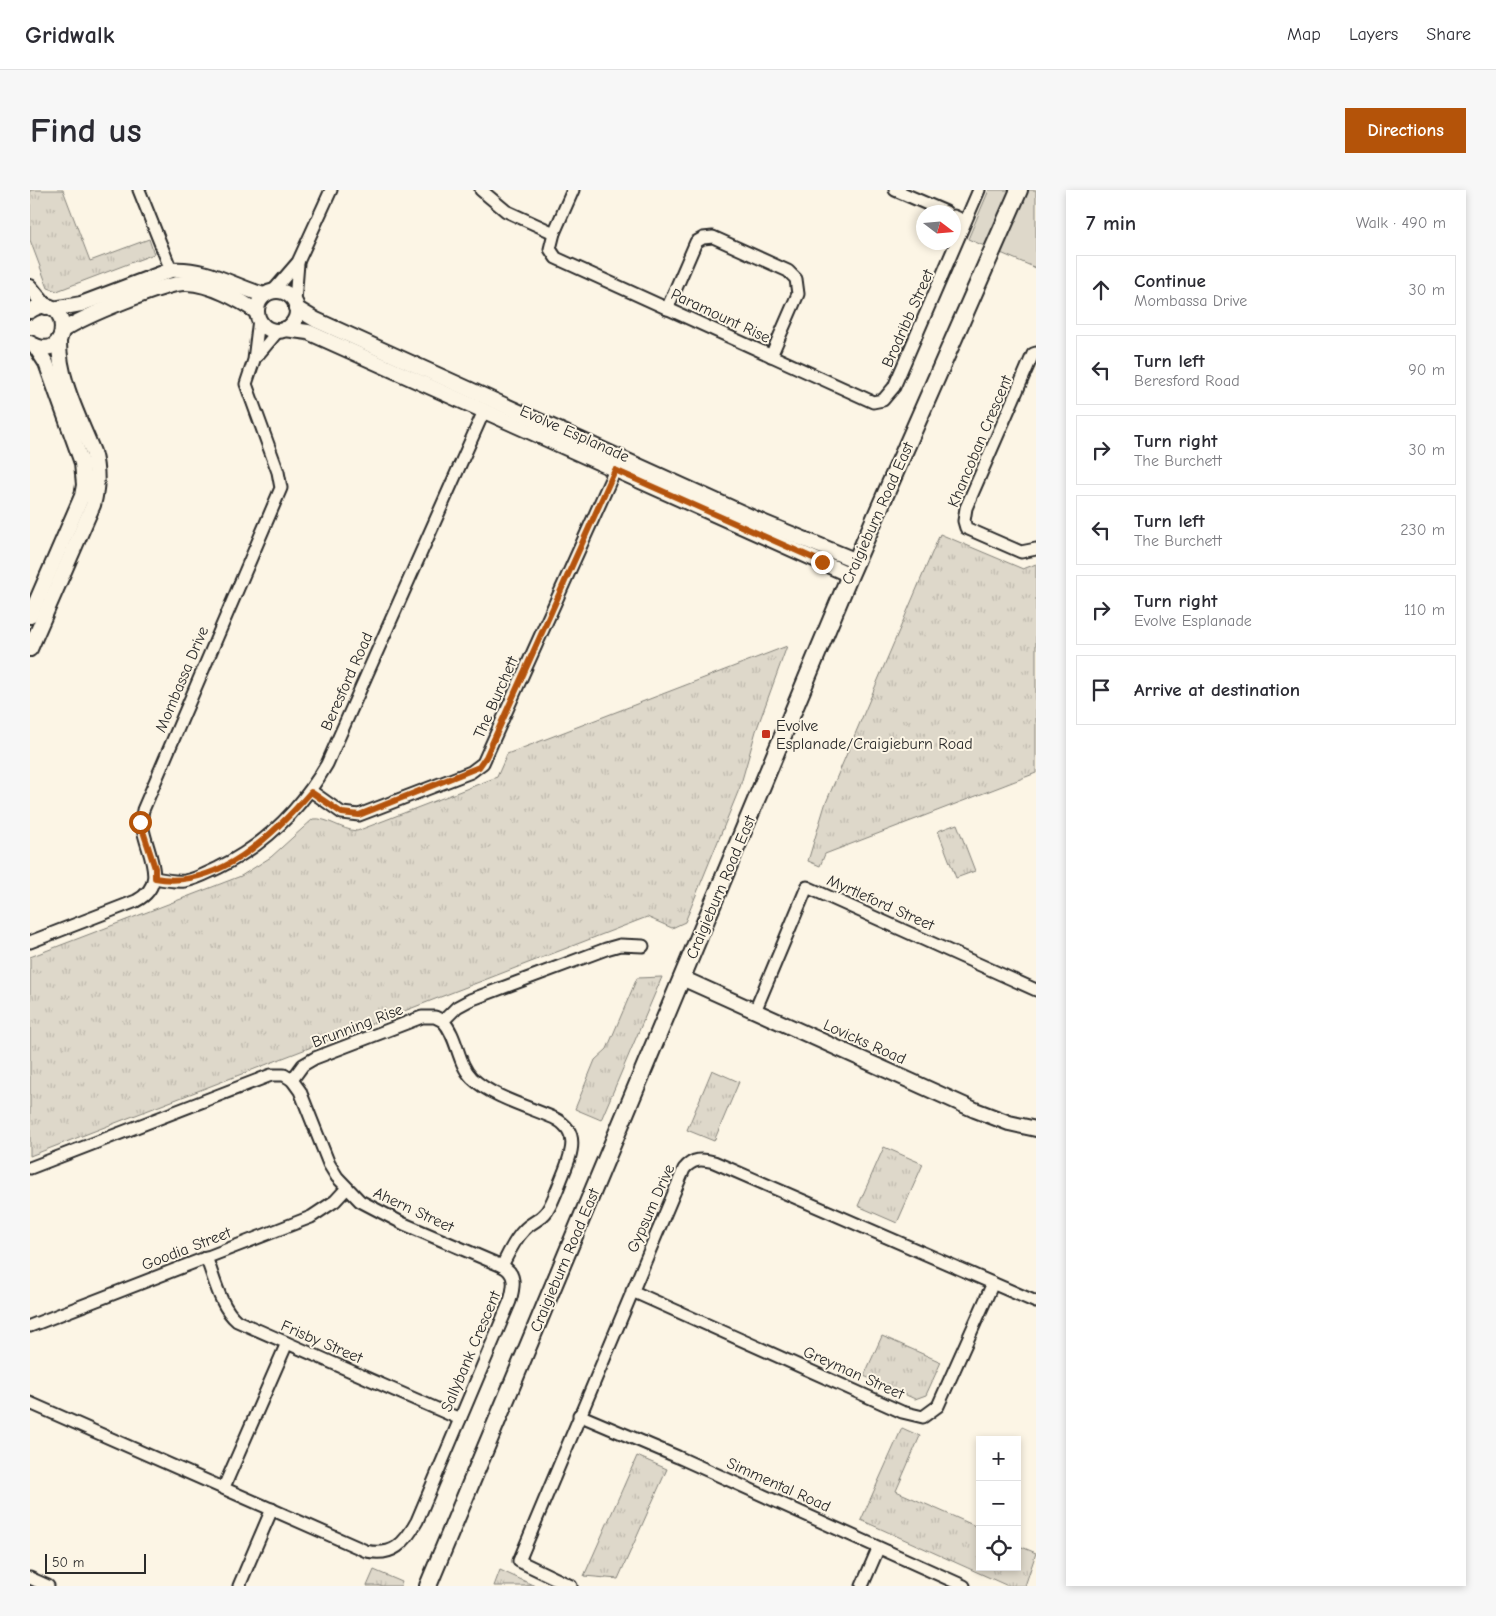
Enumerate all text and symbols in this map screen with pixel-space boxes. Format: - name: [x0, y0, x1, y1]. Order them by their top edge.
- text: Gridwalk: [25, 21, 114, 49]
- text: Map: [1287, 24, 1321, 45]
- text: Layers: [1349, 24, 1398, 45]
- text: Share: [1426, 24, 1471, 45]
- button: Directions: [1345, 108, 1466, 153]
- text: Find us: [30, 110, 142, 151]
- north arrow: [916, 205, 961, 250]
- text: 7 min: [1086, 211, 1136, 235]
- text: Walk · 490 m: [1356, 214, 1446, 232]
- street label: Brodribb Street: [878, 266, 938, 370]
- text: Continue: [1134, 270, 1206, 292]
- icon: ahead: [1087, 276, 1115, 304]
- text: 30 m: [1409, 281, 1445, 299]
- street label: Paramount Rise: [668, 285, 773, 347]
- text: Mombassa Drive: [1134, 292, 1247, 310]
- text: Turn left: [1134, 350, 1205, 372]
- icon: left: [1087, 356, 1115, 384]
- text: 90 m: [1408, 361, 1445, 379]
- street label: Khancoban Crescent: [944, 372, 1016, 510]
- text: Beresford Road: [1134, 372, 1240, 390]
- street label: Evolve Esplanade: [517, 402, 632, 466]
- text: Turn right: [1134, 430, 1218, 452]
- icon: right: [1087, 436, 1115, 464]
- street label: Craigieburn Road East: [838, 439, 918, 588]
- text: 30 m: [1409, 441, 1445, 459]
- text: The Burchett: [1134, 452, 1222, 470]
- text: Turn left: [1134, 510, 1205, 532]
- icon: left: [1087, 516, 1115, 544]
- text: 230 m: [1400, 521, 1445, 539]
- text: The Burchett: [1134, 532, 1222, 550]
- route end: [811, 551, 834, 574]
- text: Turn right: [1134, 590, 1218, 612]
- icon: right: [1087, 596, 1115, 624]
- text: 110 m: [1404, 601, 1445, 619]
- text: Evolve Esplanade: [1134, 612, 1252, 630]
- street label: Mombassa Drive: [152, 624, 212, 735]
- street label: Beresford Road: [317, 629, 377, 733]
- street label: The Burchett: [470, 653, 522, 741]
- icon: arrive: [1087, 676, 1115, 704]
- text: Arrive at destination: [1134, 679, 1300, 701]
- place label: Evolve Esplanade/Craigieburn Road: [776, 717, 973, 753]
- marker: Evolve Esplanade/Craigieburn Road: [760, 728, 772, 740]
- route start: [129, 811, 152, 834]
- street label: Craigieburn Road East: [683, 813, 759, 962]
- street label: Myrtleford Street: [824, 871, 937, 935]
- street label: Brunning Rise: [309, 1000, 406, 1052]
- street label: Lovicks Road: [821, 1016, 909, 1068]
- street label: Gypsum Drive: [623, 1161, 678, 1255]
- street label: Ahern Street: [371, 1183, 457, 1237]
- street label: Craigieburn Road East: [527, 1186, 603, 1335]
- street label: Goodia Street: [139, 1224, 234, 1274]
- street label: Sallybank Crescent: [437, 1288, 505, 1415]
- street label: Frisby Street: [278, 1317, 366, 1367]
- street label: Greyman Street: [800, 1343, 907, 1403]
- map controls: [976, 1436, 1021, 1571]
- button: +: [976, 1436, 1021, 1481]
- street label: Simmental Road: [724, 1454, 833, 1516]
- button: −: [976, 1481, 1021, 1526]
- button: locate: [976, 1526, 1021, 1571]
- scale bar: [45, 1551, 146, 1574]
- text: 50 m: [52, 1554, 84, 1571]

